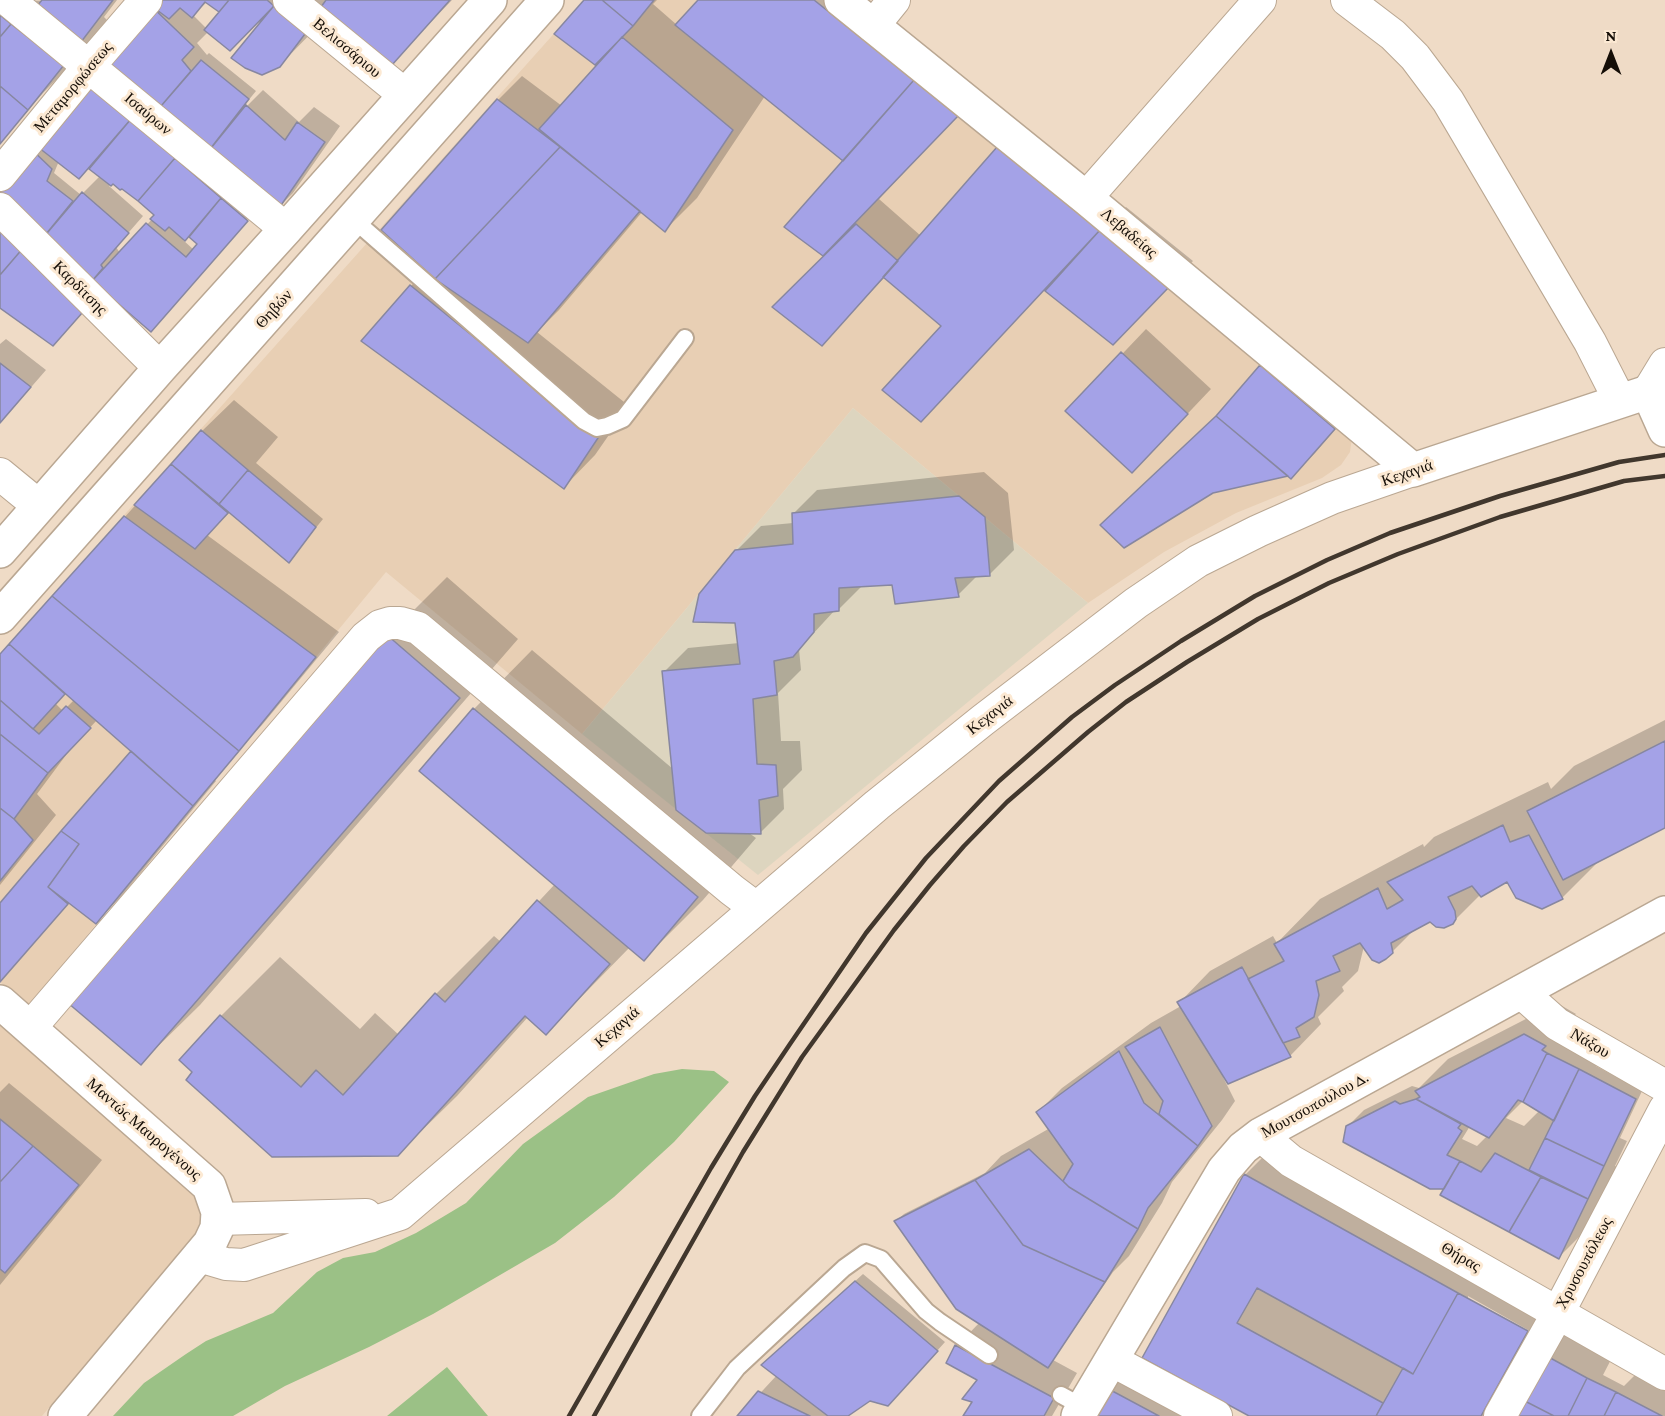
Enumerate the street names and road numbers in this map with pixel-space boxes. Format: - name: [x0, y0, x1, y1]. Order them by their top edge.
- street label: Βελισσάριου: [309, 14, 385, 82]
- street label: Μεταμορφώσεως: [30, 38, 116, 136]
- street label: Ισαύρων: [120, 89, 176, 139]
- street label: Λεβαδείας: [1097, 204, 1161, 262]
- street label: Καρδίτσης: [49, 257, 111, 319]
- street label: Θηβών: [252, 286, 296, 332]
- street label: Κεχαγιά: [1379, 455, 1435, 491]
- street label: Κεχαγιά: [963, 691, 1017, 739]
- street label: Κεχαγιά: [591, 1002, 643, 1052]
- street label: Νάξου: [1567, 1024, 1613, 1062]
- street label: Μουτσοπούλου Δ.: [1258, 1068, 1372, 1142]
- street label: Μαντώς Μαυρογένους: [83, 1074, 205, 1184]
- street label: Χρυσουπόλεως: [1552, 1214, 1616, 1312]
- street label: Θήρας: [1438, 1238, 1484, 1276]

